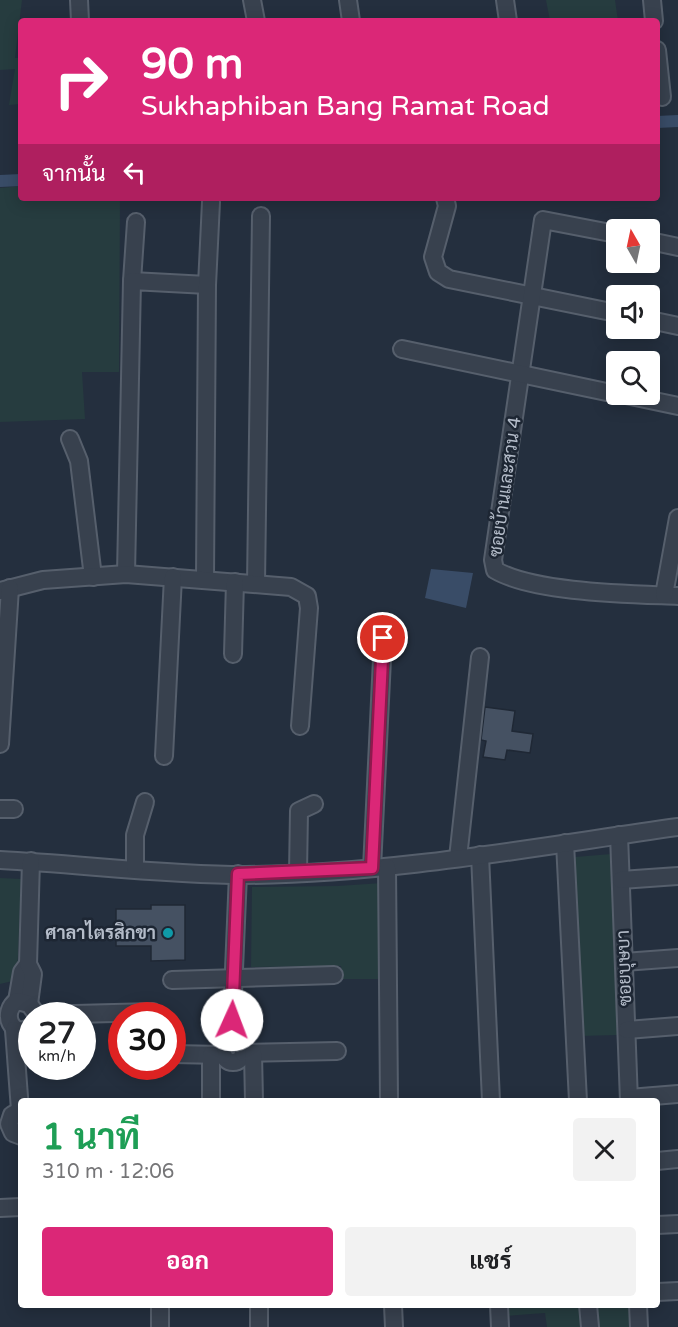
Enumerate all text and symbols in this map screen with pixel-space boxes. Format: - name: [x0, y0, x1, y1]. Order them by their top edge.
- text: 90 m: [141, 39, 243, 90]
- icon: right: [42, 42, 120, 120]
- text: Sukhaphiban Bang Ramat Road: [141, 90, 550, 123]
- icon: left: [118, 156, 151, 189]
- text: จากนั้น: [42, 161, 106, 187]
- north arrow: [606, 219, 660, 273]
- map controls: [606, 219, 660, 405]
- button: sound: [606, 285, 660, 339]
- button: search: [606, 351, 660, 405]
- street label: ซอยบ้านและสวน 4: [483, 415, 526, 559]
- pin: [357, 612, 408, 663]
- icon: arrive: [366, 621, 399, 654]
- place label: ศาลาไตรสิกขา: [45, 920, 156, 944]
- marker: ศาลาไตรสิกขา: [161, 926, 175, 940]
- street label: ซอยบุษบา: [612, 930, 637, 1006]
- position arrow: [200, 988, 264, 1052]
- speed limit sign: 30: [108, 1002, 186, 1080]
- text: 27: [38, 1015, 76, 1052]
- text: km/h: [38, 1047, 76, 1065]
- text: 1 นาที: [42, 1116, 140, 1159]
- button: close: [573, 1118, 636, 1181]
- text: 310 m · 12:06: [42, 1160, 174, 1184]
- button: ออก: [42, 1227, 333, 1296]
- button: แชร์: [345, 1227, 636, 1296]

